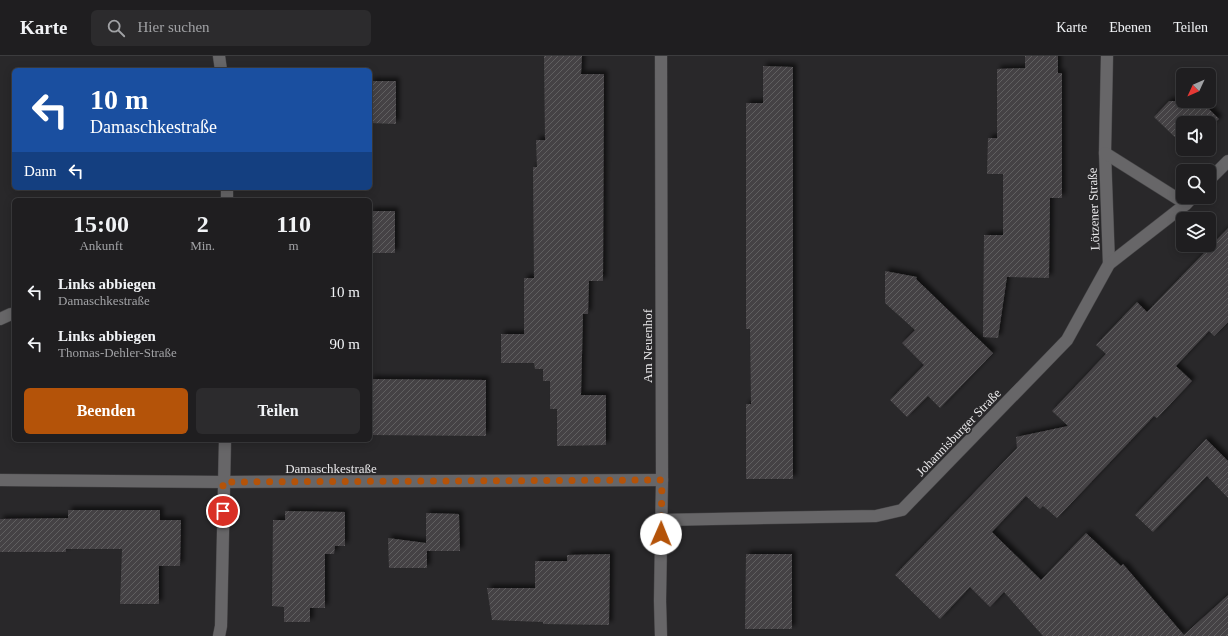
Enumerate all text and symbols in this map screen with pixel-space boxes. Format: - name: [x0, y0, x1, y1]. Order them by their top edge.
- search box: [91, 10, 371, 46]
- text: Karte: [20, 17, 67, 38]
- icon: search: [105, 17, 127, 39]
- text: Hier suchen: [137, 19, 210, 35]
- text: Karte: [1056, 20, 1087, 35]
- text: Ebenen: [1109, 20, 1151, 35]
- text: Teilen: [1173, 20, 1208, 35]
- north arrow: [1176, 68, 1216, 108]
- map controls: [1176, 68, 1216, 252]
- icon: left: [24, 84, 76, 136]
- text: 10 m: [90, 84, 148, 115]
- button: sound: [1176, 116, 1216, 156]
- text: Damaschkestraße: [90, 117, 217, 137]
- icon: left: [65, 160, 87, 182]
- text: Dann: [24, 163, 57, 179]
- button: search: [1176, 164, 1216, 204]
- street label: Lötzener Straße: [1085, 167, 1102, 251]
- text: 15:00: [73, 211, 129, 237]
- text: 2: [197, 211, 209, 237]
- text: 110: [276, 211, 311, 237]
- button: layers: [1176, 212, 1216, 252]
- text: Ankunft: [79, 238, 123, 253]
- text: Min.: [190, 238, 215, 253]
- text: m: [288, 238, 299, 253]
- text: Links abbiegen: [58, 276, 156, 292]
- icon: left: [24, 281, 46, 303]
- text: 10 m: [330, 284, 360, 300]
- text: Damaschkestraße: [58, 293, 150, 308]
- street label: Am Neuenhof: [640, 308, 655, 383]
- text: Links abbiegen: [58, 328, 156, 344]
- icon: left: [24, 333, 46, 355]
- text: 90 m: [330, 336, 360, 352]
- text: Thomas-Dehler-Straße: [58, 345, 177, 360]
- street label: Johannisburger Straße: [913, 385, 1004, 479]
- button: Beenden: [24, 388, 188, 434]
- button: Teilen: [196, 388, 360, 434]
- street label: Damaschkestraße: [285, 461, 377, 476]
- pin: [206, 494, 240, 528]
- icon: arrive: [212, 500, 234, 522]
- position arrow: [640, 513, 682, 555]

